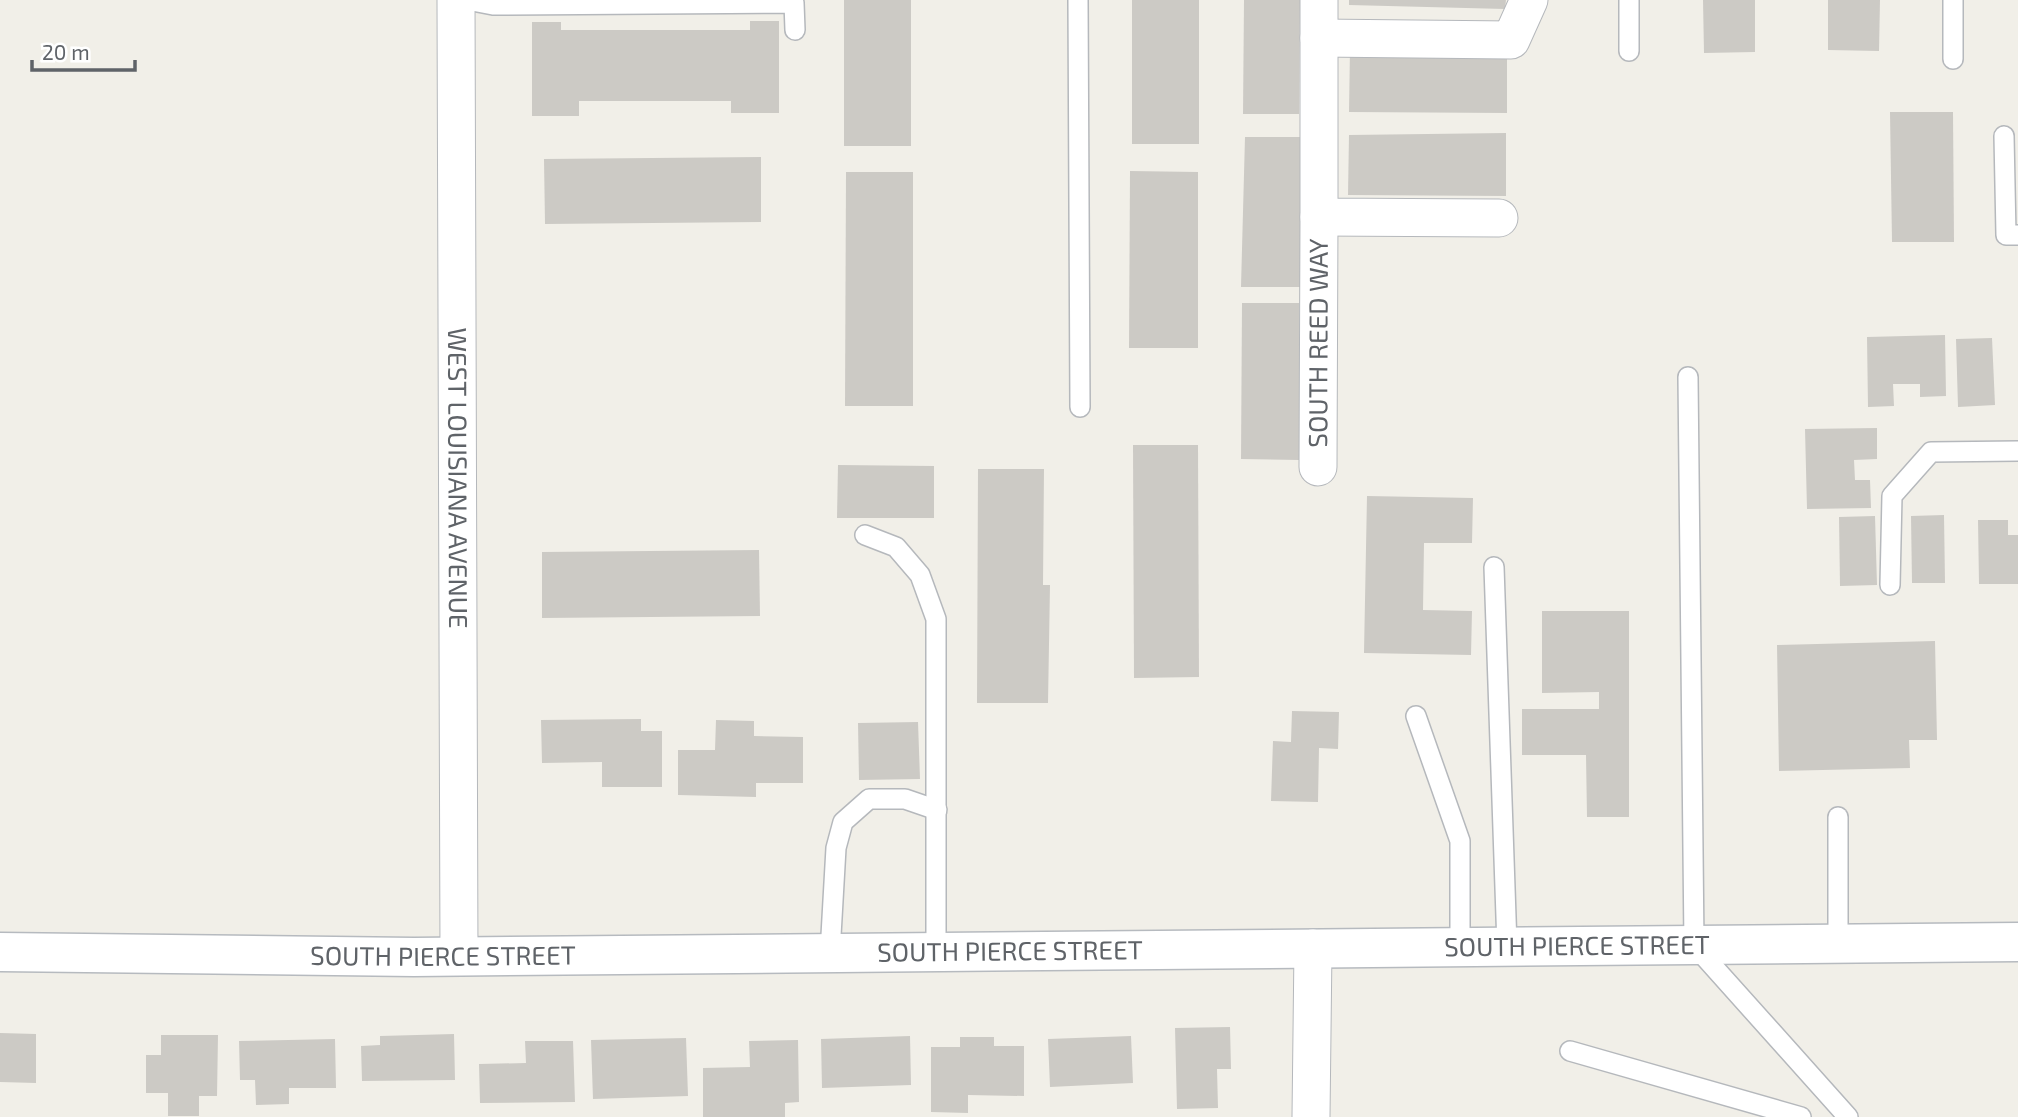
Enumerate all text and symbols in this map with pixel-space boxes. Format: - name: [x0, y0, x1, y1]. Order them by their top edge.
- scale bar: [32, 28, 135, 72]
- text: 20 m: [42, 39, 90, 64]
- street label: SOUTH REED WAY: [1301, 238, 1333, 448]
- street label: WEST LOUISIANA AVENUE: [443, 327, 475, 629]
- street label: SOUTH PIERCE STREET: [1444, 928, 1710, 961]
- street label: SOUTH PIERCE STREET: [877, 933, 1143, 967]
- street label: SOUTH PIERCE STREET: [310, 938, 576, 971]

